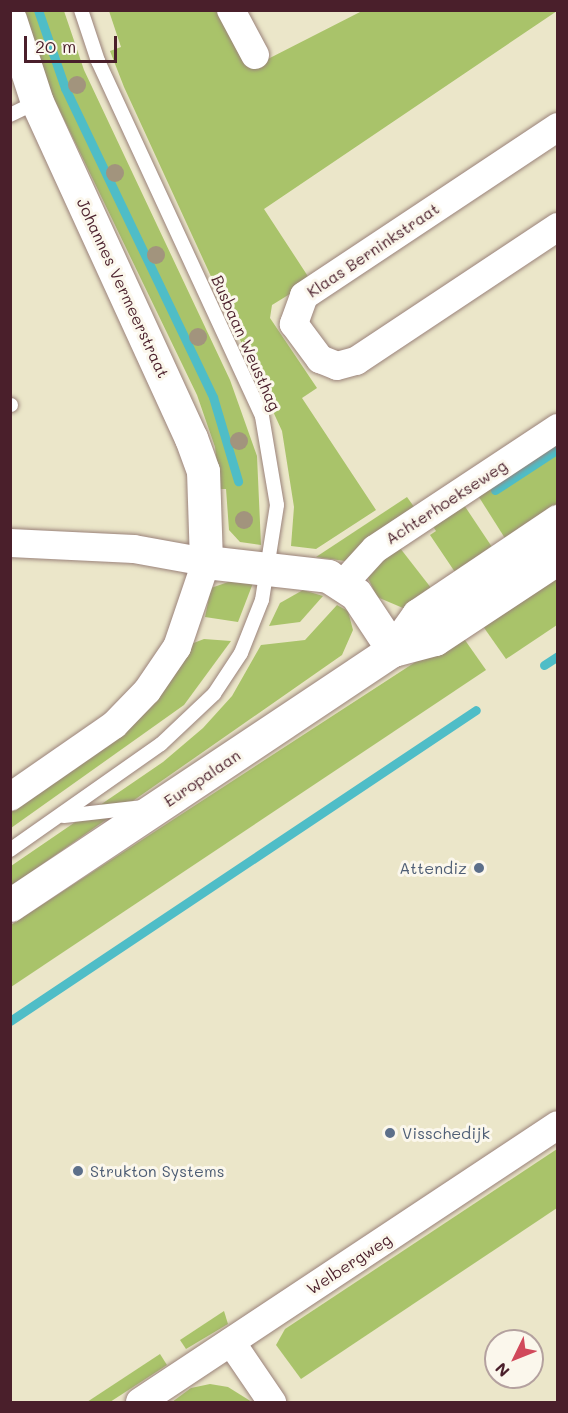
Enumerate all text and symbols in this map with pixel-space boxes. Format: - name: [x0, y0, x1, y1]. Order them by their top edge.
- scale bar: [27, 24, 120, 62]
- text: 20 m: [35, 34, 76, 58]
- street label: Johannes Vermeerstraat: [73, 195, 173, 381]
- street label: Klaas Berninkstraat: [303, 199, 443, 301]
- street label: Busbaan Weusthag: [207, 272, 285, 414]
- street label: Achterhoekseweg: [382, 456, 510, 548]
- street label: Europalaan: [160, 745, 244, 811]
- place label: Attendiz: [399, 858, 467, 878]
- marker: Attendiz: [472, 861, 486, 875]
- place label: Visschedijk: [402, 1123, 490, 1143]
- marker: Visschedijk: [383, 1126, 397, 1140]
- place label: Strukton Systems: [90, 1161, 224, 1181]
- marker: Strukton Systems: [71, 1164, 85, 1178]
- street label: Welbergweg: [303, 1230, 395, 1298]
- north arrow: [484, 1329, 544, 1389]
- text: N: [490, 1359, 514, 1382]

